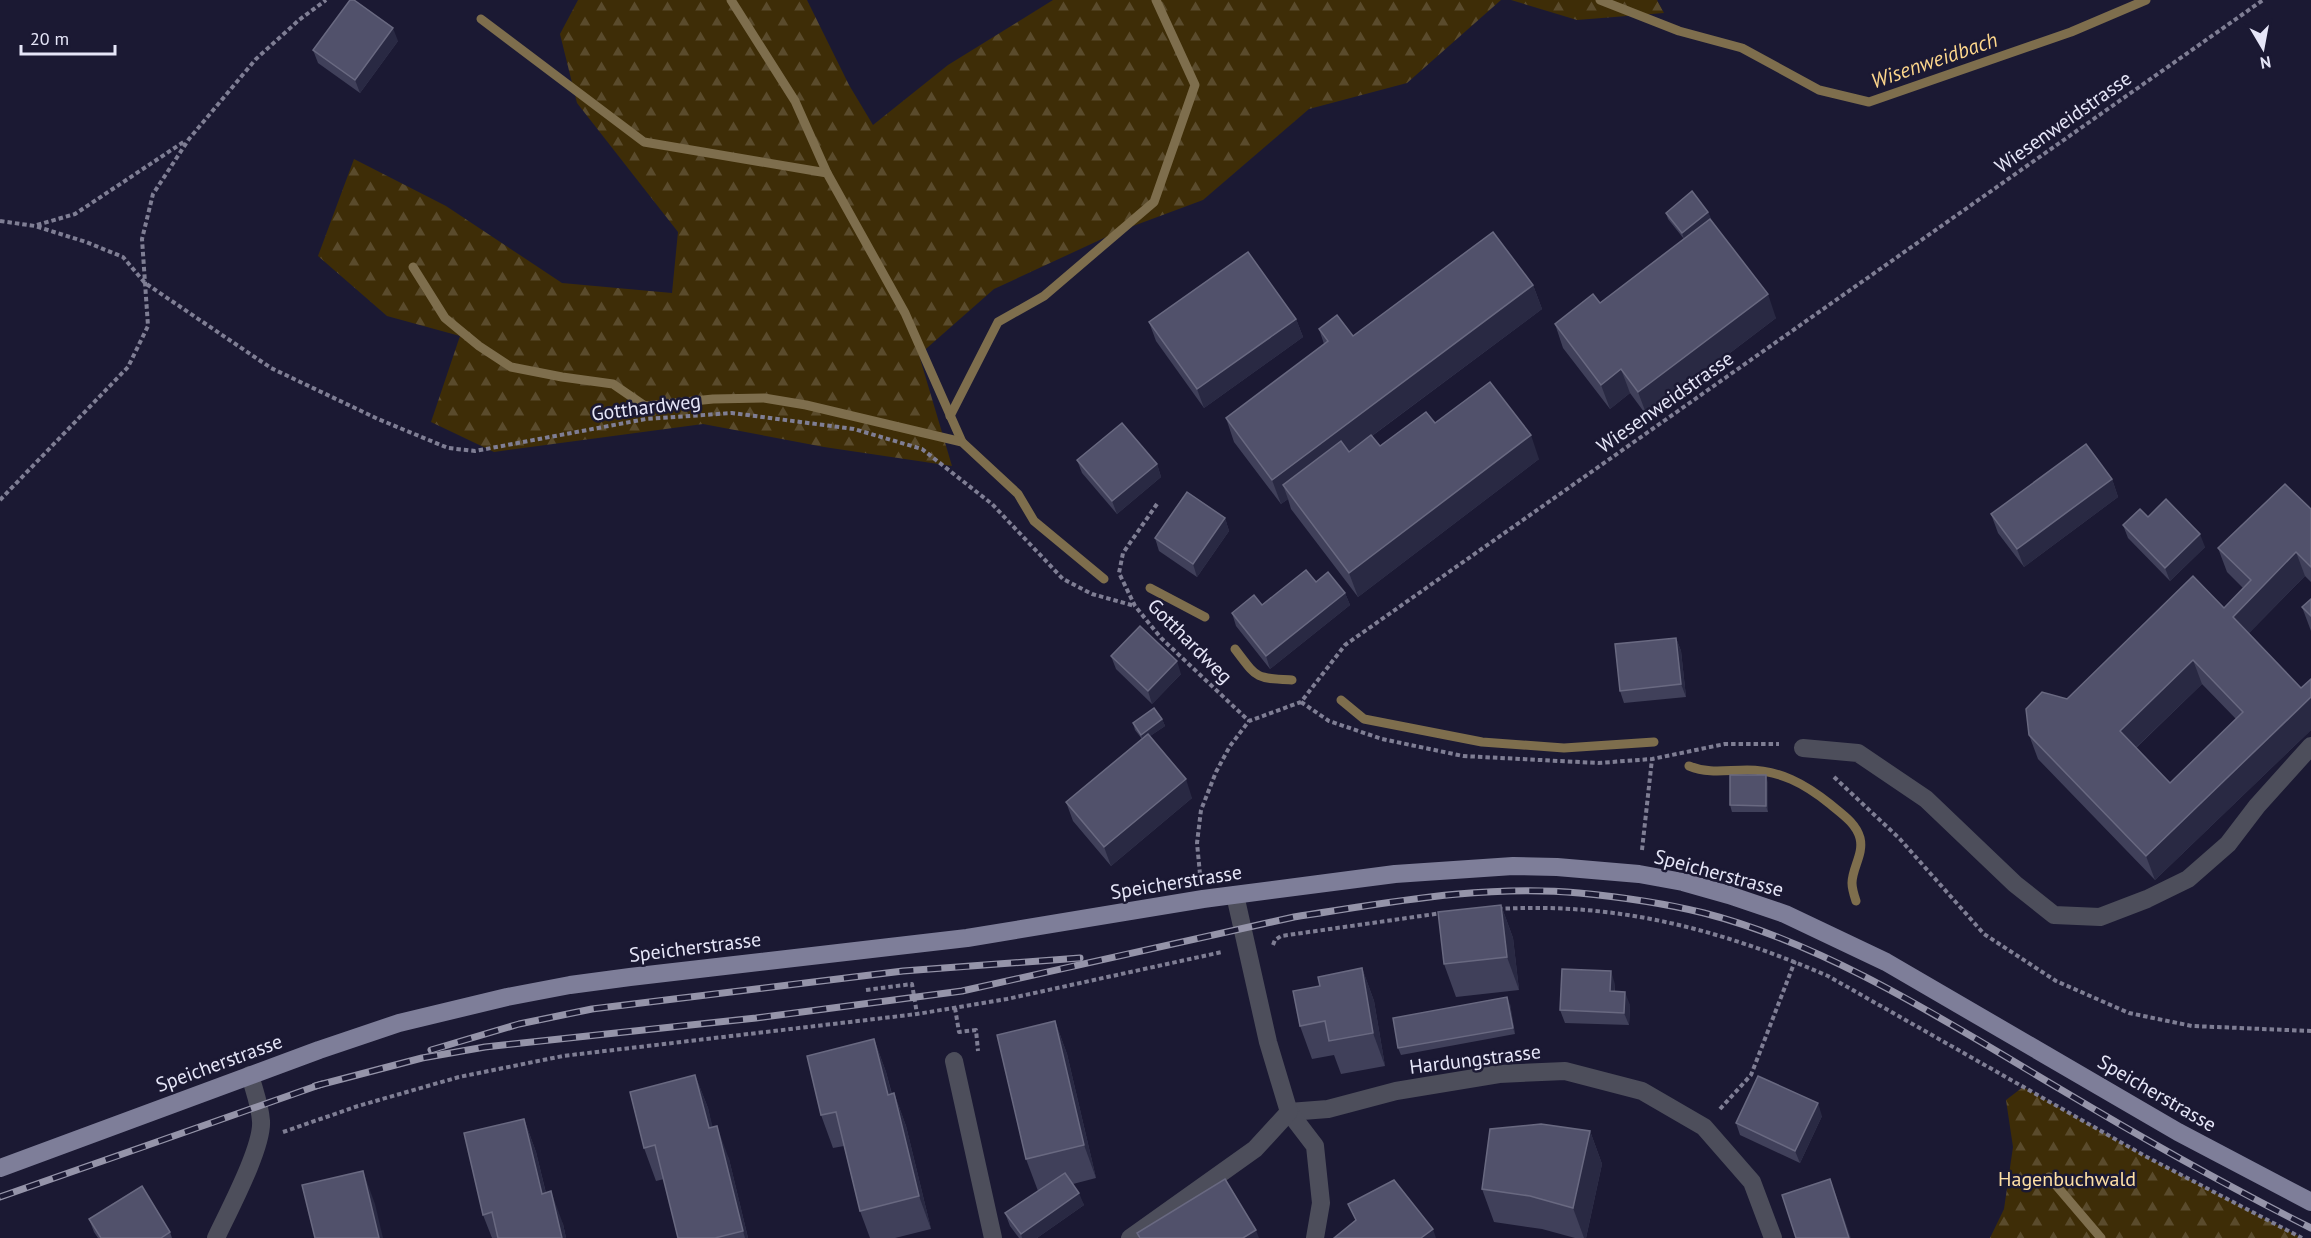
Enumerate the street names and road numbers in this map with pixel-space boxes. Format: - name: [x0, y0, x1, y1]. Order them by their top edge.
- street label: Wiesenweidstrasse: [1989, 65, 2137, 179]
- street label: Wiesenweidstrasse: [1591, 345, 1739, 459]
- street label: Gotthardweg: [590, 387, 702, 427]
- street label: Gotthardweg: [1142, 593, 1238, 689]
- street label: Speicherstrasse: [1651, 843, 1787, 903]
- street label: Speicherstrasse: [1108, 859, 1244, 905]
- street label: Speicherstrasse: [628, 926, 762, 968]
- street label: Speicherstrasse: [152, 1028, 286, 1098]
- street label: Hardungstrasse: [1408, 1038, 1542, 1080]
- street label: Speicherstrasse: [2093, 1049, 2221, 1137]

